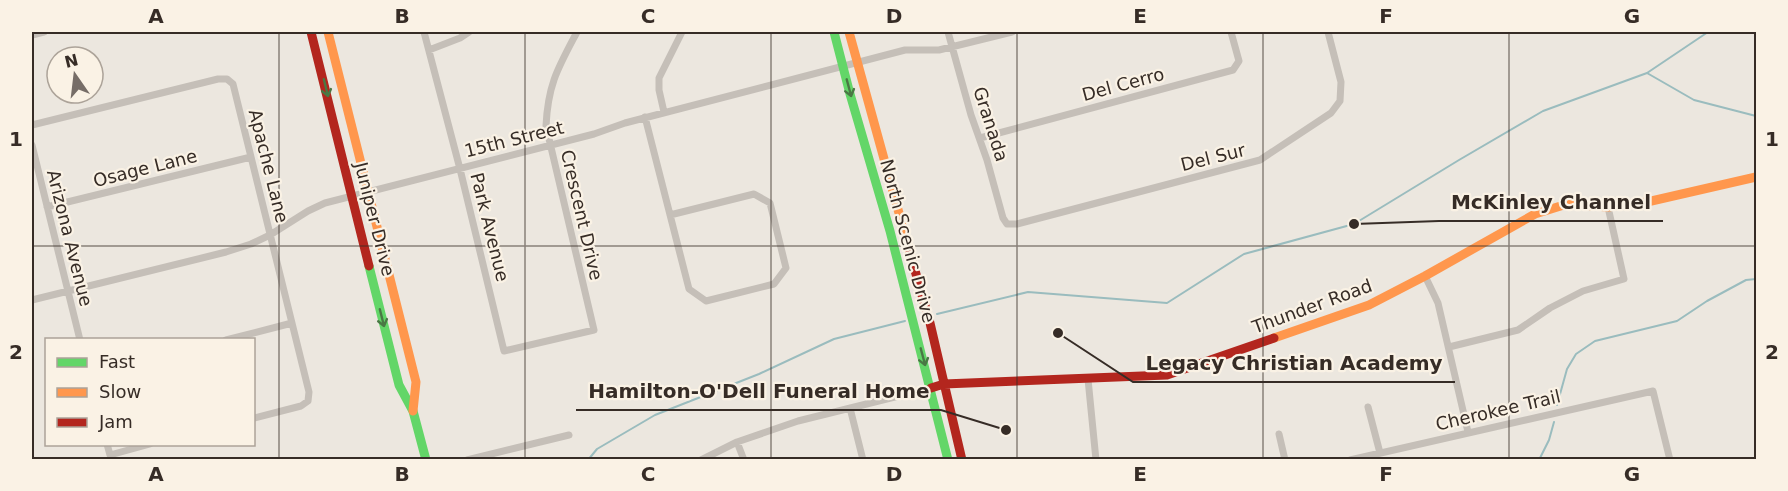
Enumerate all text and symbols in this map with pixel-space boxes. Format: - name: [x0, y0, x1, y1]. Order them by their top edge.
- text: A: [148, 4, 164, 28]
- text: B: [394, 4, 410, 28]
- text: C: [641, 4, 655, 28]
- text: D: [886, 4, 902, 28]
- text: E: [1133, 4, 1147, 28]
- text: F: [1379, 4, 1393, 28]
- text: G: [1624, 4, 1640, 28]
- north arrow: [45, 45, 105, 105]
- text: N: [63, 50, 80, 72]
- street label: Del Cerro: [1080, 63, 1166, 105]
- one-way arrow: [320, 78, 332, 97]
- one-way arrow: [843, 78, 855, 97]
- street label: Granada: [969, 84, 1013, 164]
- street label: Apache Lane: [245, 107, 293, 225]
- street label: 15th Street: [462, 116, 566, 162]
- text: 1: [9, 127, 23, 151]
- text: 1: [1765, 127, 1779, 151]
- street label: Del Sur: [1178, 139, 1248, 175]
- street label: Osage Lane: [91, 145, 199, 191]
- street label: Crescent Drive: [557, 148, 607, 282]
- street label: North Scenic Drive: [876, 157, 940, 325]
- street label: Juniper Drive: [350, 159, 399, 278]
- street label: Arizona Avenue: [43, 167, 97, 309]
- street label: Park Avenue: [466, 170, 514, 284]
- callout: McKinley Channel: [1439, 183, 1663, 221]
- text: McKinley Channel: [1451, 190, 1651, 214]
- street label: Thunder Road: [1248, 275, 1375, 338]
- one-way arrow: [377, 308, 389, 327]
- legend: [45, 338, 255, 446]
- text: 2: [9, 340, 23, 364]
- text: 2: [1765, 340, 1779, 364]
- callout: Legacy Christian Academy: [1133, 344, 1455, 382]
- one-way arrow: [917, 347, 929, 366]
- text: Fast: [99, 351, 135, 372]
- text: Legacy Christian Academy: [1145, 351, 1443, 375]
- callout: Hamilton-O'Dell Funeral Home: [576, 372, 941, 410]
- text: Hamilton-O'Dell Funeral Home: [588, 379, 930, 403]
- text: Slow: [99, 381, 141, 402]
- street label: Cherokee Trail: [1434, 385, 1562, 435]
- text: Jam: [98, 411, 133, 432]
- text: A: [148, 462, 164, 486]
- text: B: [394, 462, 410, 486]
- text: C: [641, 462, 655, 486]
- text: D: [886, 462, 902, 486]
- text: E: [1133, 462, 1147, 486]
- text: F: [1379, 462, 1393, 486]
- text: G: [1624, 462, 1640, 486]

